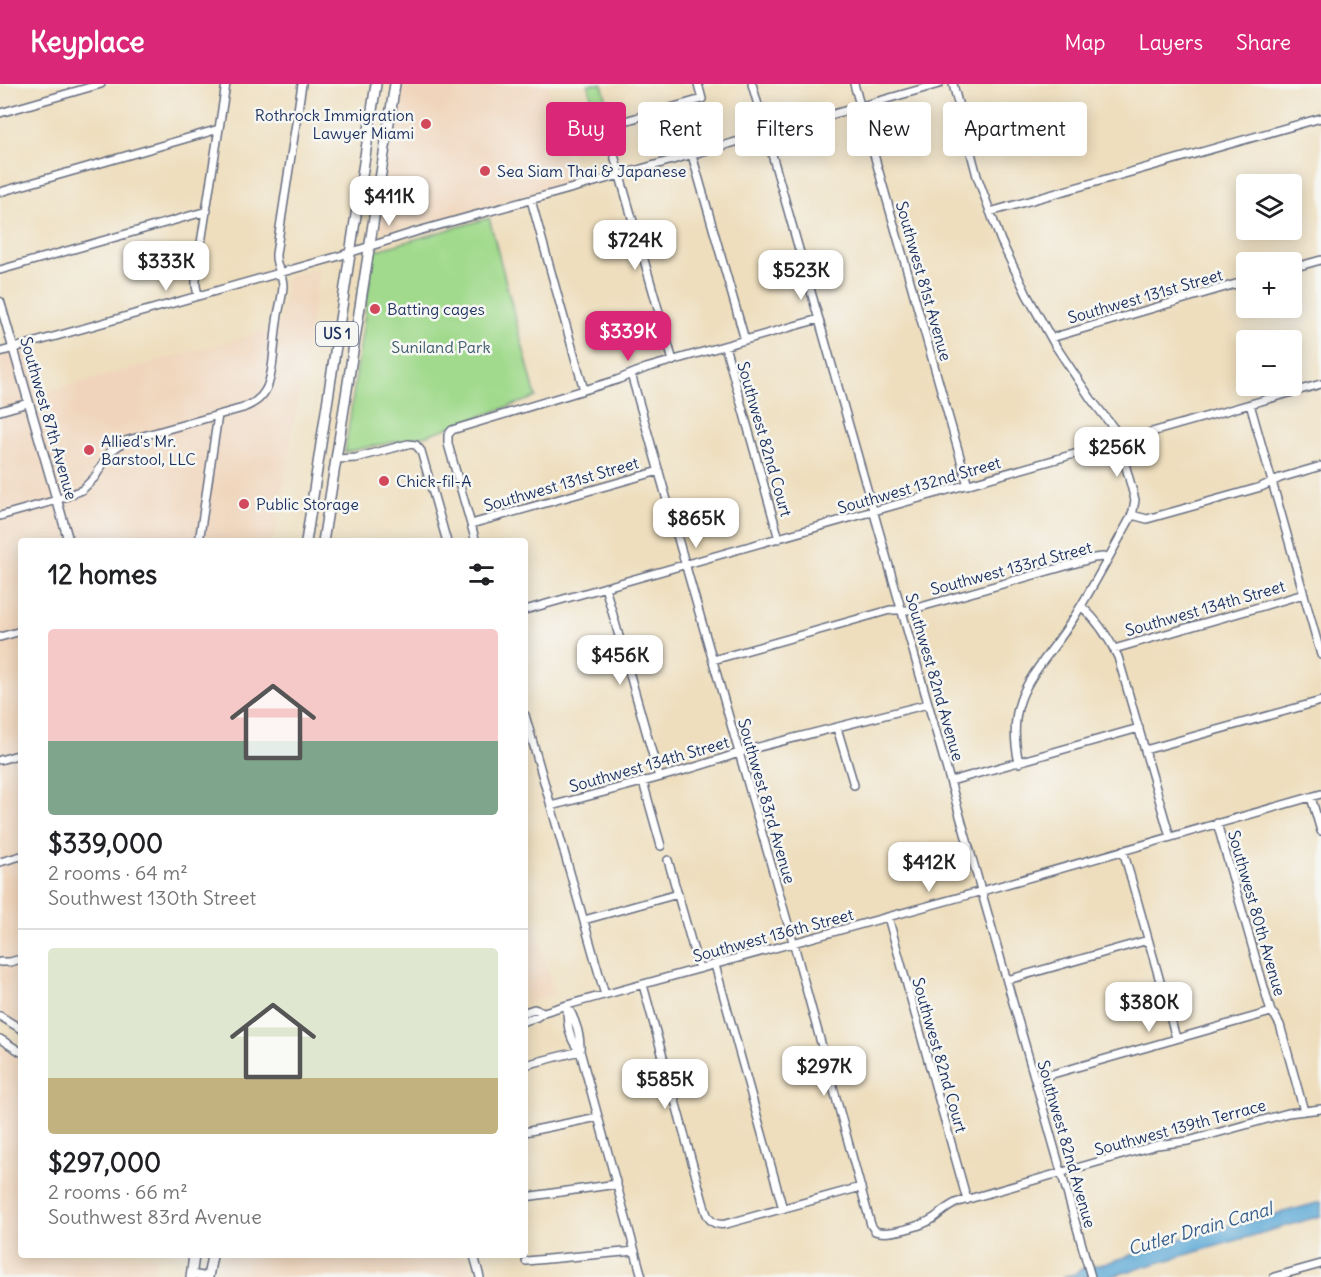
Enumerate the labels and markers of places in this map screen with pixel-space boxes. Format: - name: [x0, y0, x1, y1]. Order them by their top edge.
- place label: Rothrock Immigration Lawyer Miami: [255, 105, 414, 143]
- marker: Rothrock Immigration Lawyer Miami: [419, 117, 433, 131]
- place label: Sea Siam Thai & Japanese: [497, 161, 686, 181]
- marker: Sea Siam Thai & Japanese: [478, 164, 492, 178]
- pin: $411K: [347, 176, 431, 227]
- pin: $724K: [593, 220, 677, 271]
- pin: $333K: [124, 241, 208, 292]
- pin: $523K: [759, 250, 843, 301]
- place label: Batting cages: [387, 299, 485, 319]
- marker: Batting cages: [368, 302, 382, 316]
- pin: $339K: [586, 311, 670, 362]
- pin: $256K: [1075, 427, 1159, 478]
- place label: Allied's Mr. Barstool, LLC: [101, 431, 196, 469]
- marker: Allied's Mr. Barstool, LLC: [82, 443, 96, 457]
- place label: Chick-fil-A: [396, 471, 471, 491]
- marker: Chick-fil-A: [377, 474, 391, 488]
- place label: Public Storage: [256, 494, 359, 514]
- marker: Public Storage: [237, 497, 251, 511]
- pin: $865K: [654, 498, 738, 549]
- pin: $456K: [578, 635, 662, 686]
- pin: $412K: [887, 842, 971, 893]
- pin: $380K: [1107, 982, 1191, 1033]
- pin: $297K: [782, 1046, 866, 1097]
- pin: $585K: [623, 1059, 707, 1110]

